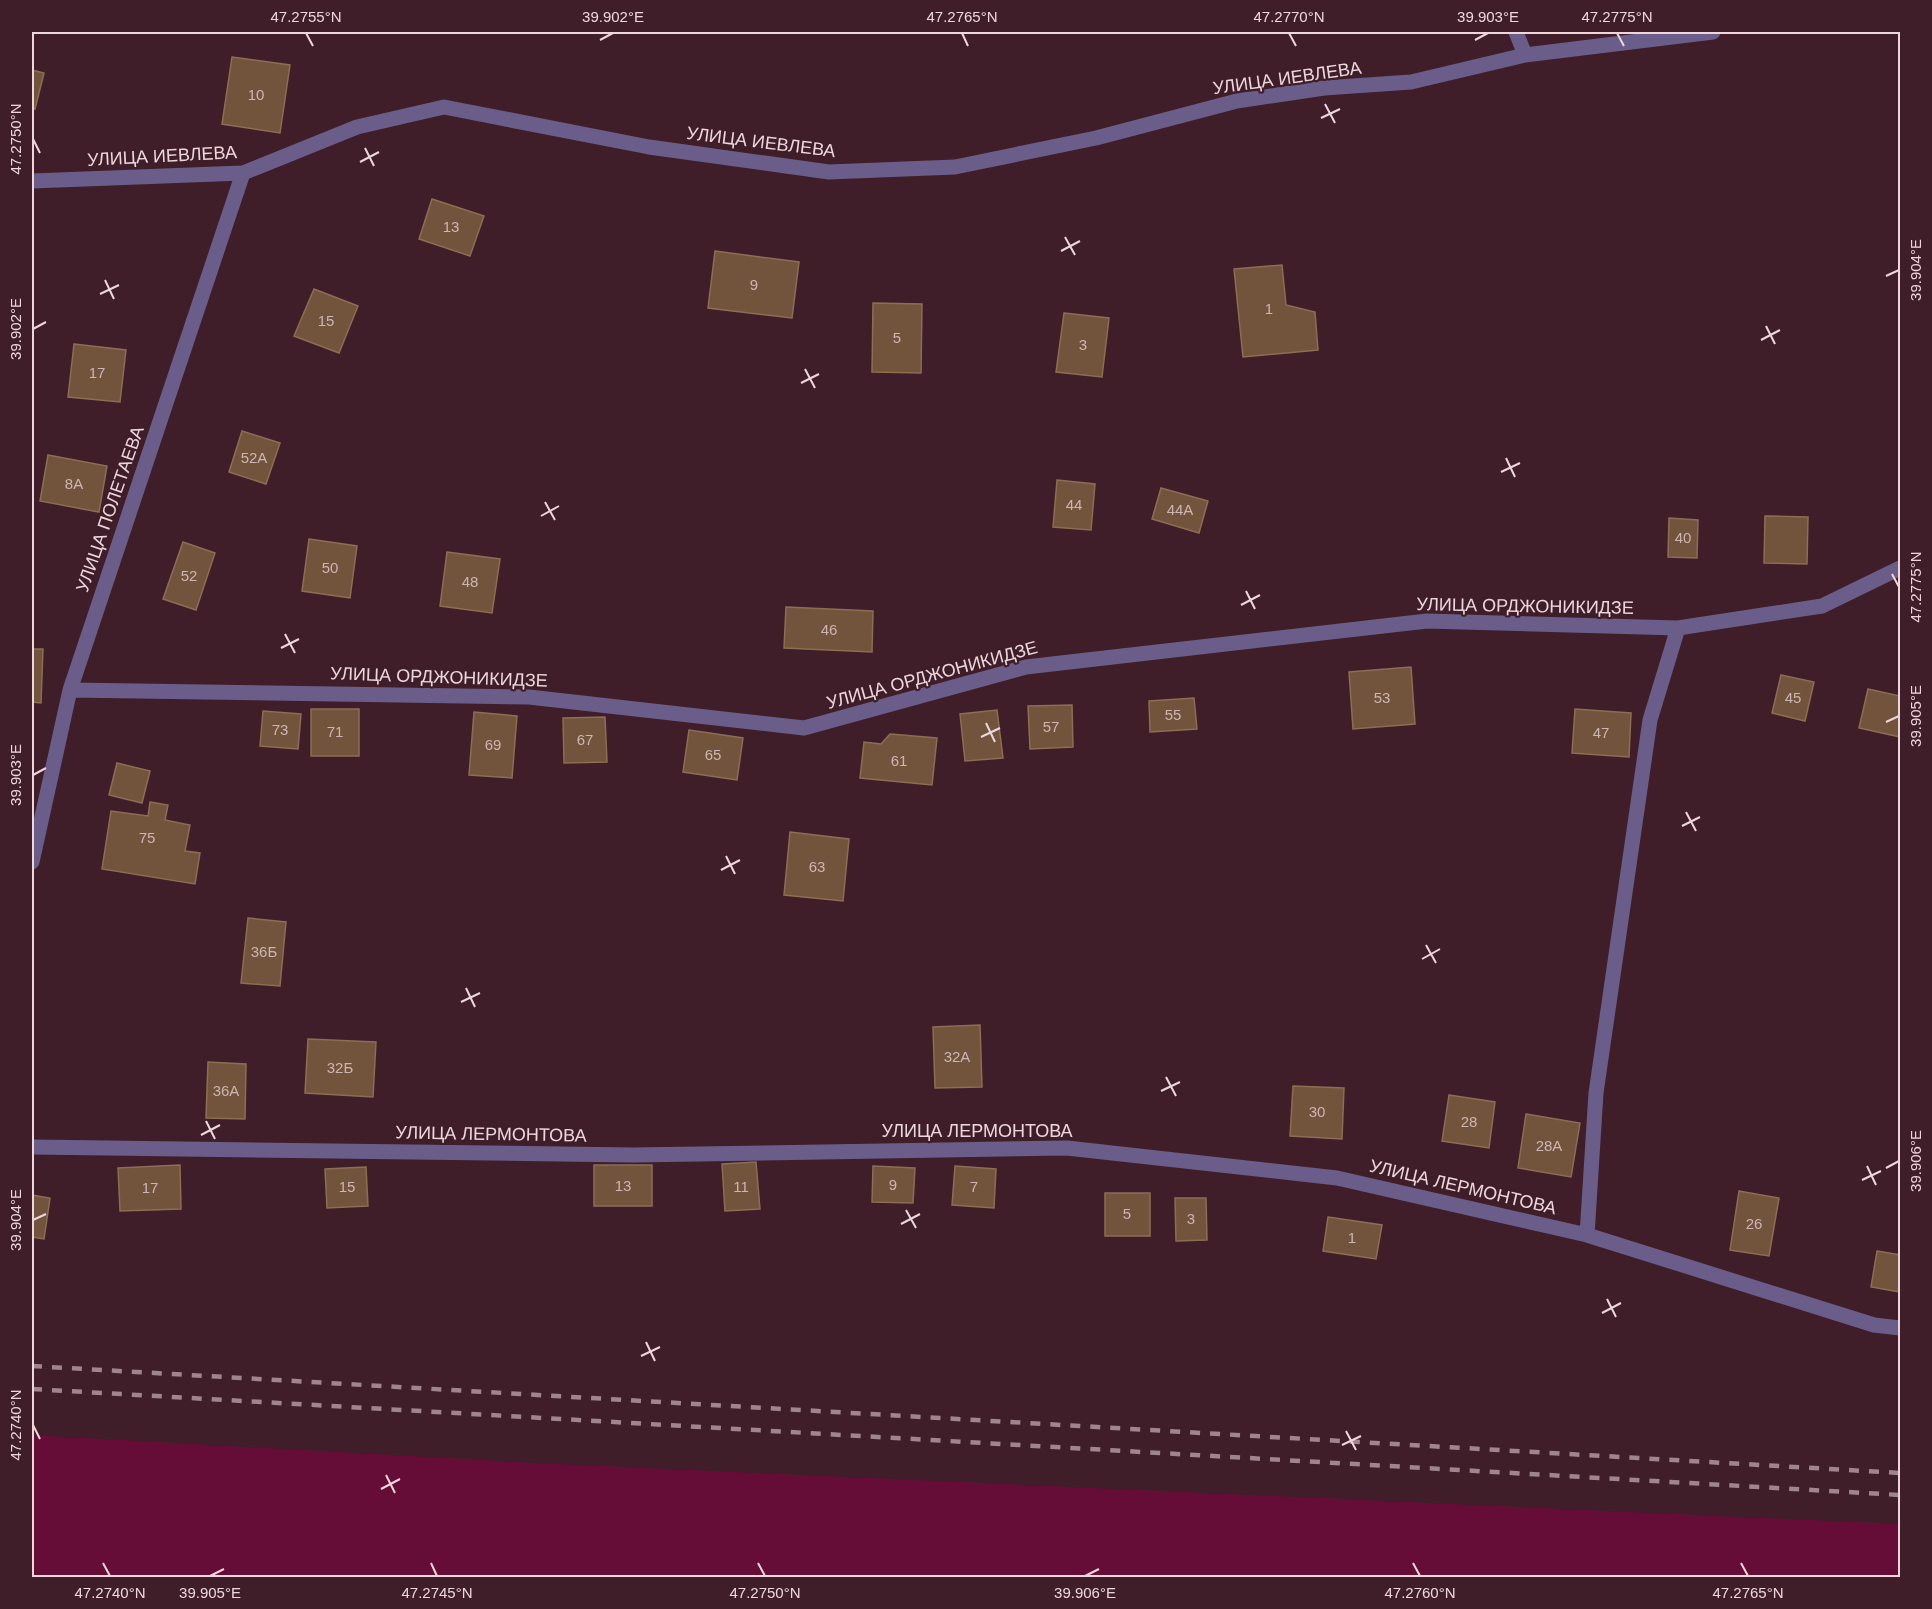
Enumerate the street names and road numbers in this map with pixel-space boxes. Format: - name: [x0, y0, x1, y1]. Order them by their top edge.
- street label: УЛИЦА ИЕВЛЕВА: [1211, 58, 1363, 98]
- street label: УЛИЦА ИЕВЛЕВА: [685, 123, 837, 161]
- street label: УЛИЦА ИЕВЛЕВА: [87, 142, 237, 170]
- street label: УЛИЦА ПОЛЕТАЕВА: [72, 423, 148, 595]
- street label: УЛИЦА ОРДЖОНИКИДЗЕ: [1416, 594, 1634, 618]
- street label: УЛИЦА ОРДЖОНИКИДЗЕ: [824, 637, 1040, 713]
- street label: УЛИЦА ОРДЖОНИКИДЗЕ: [330, 663, 548, 691]
- street label: УЛИЦА ЛЕРМОНТОВА: [881, 1121, 1073, 1141]
- street label: УЛИЦА ЛЕРМОНТОВА: [395, 1122, 587, 1146]
- street label: УЛИЦА ЛЕРМОНТОВА: [1368, 1156, 1558, 1218]

